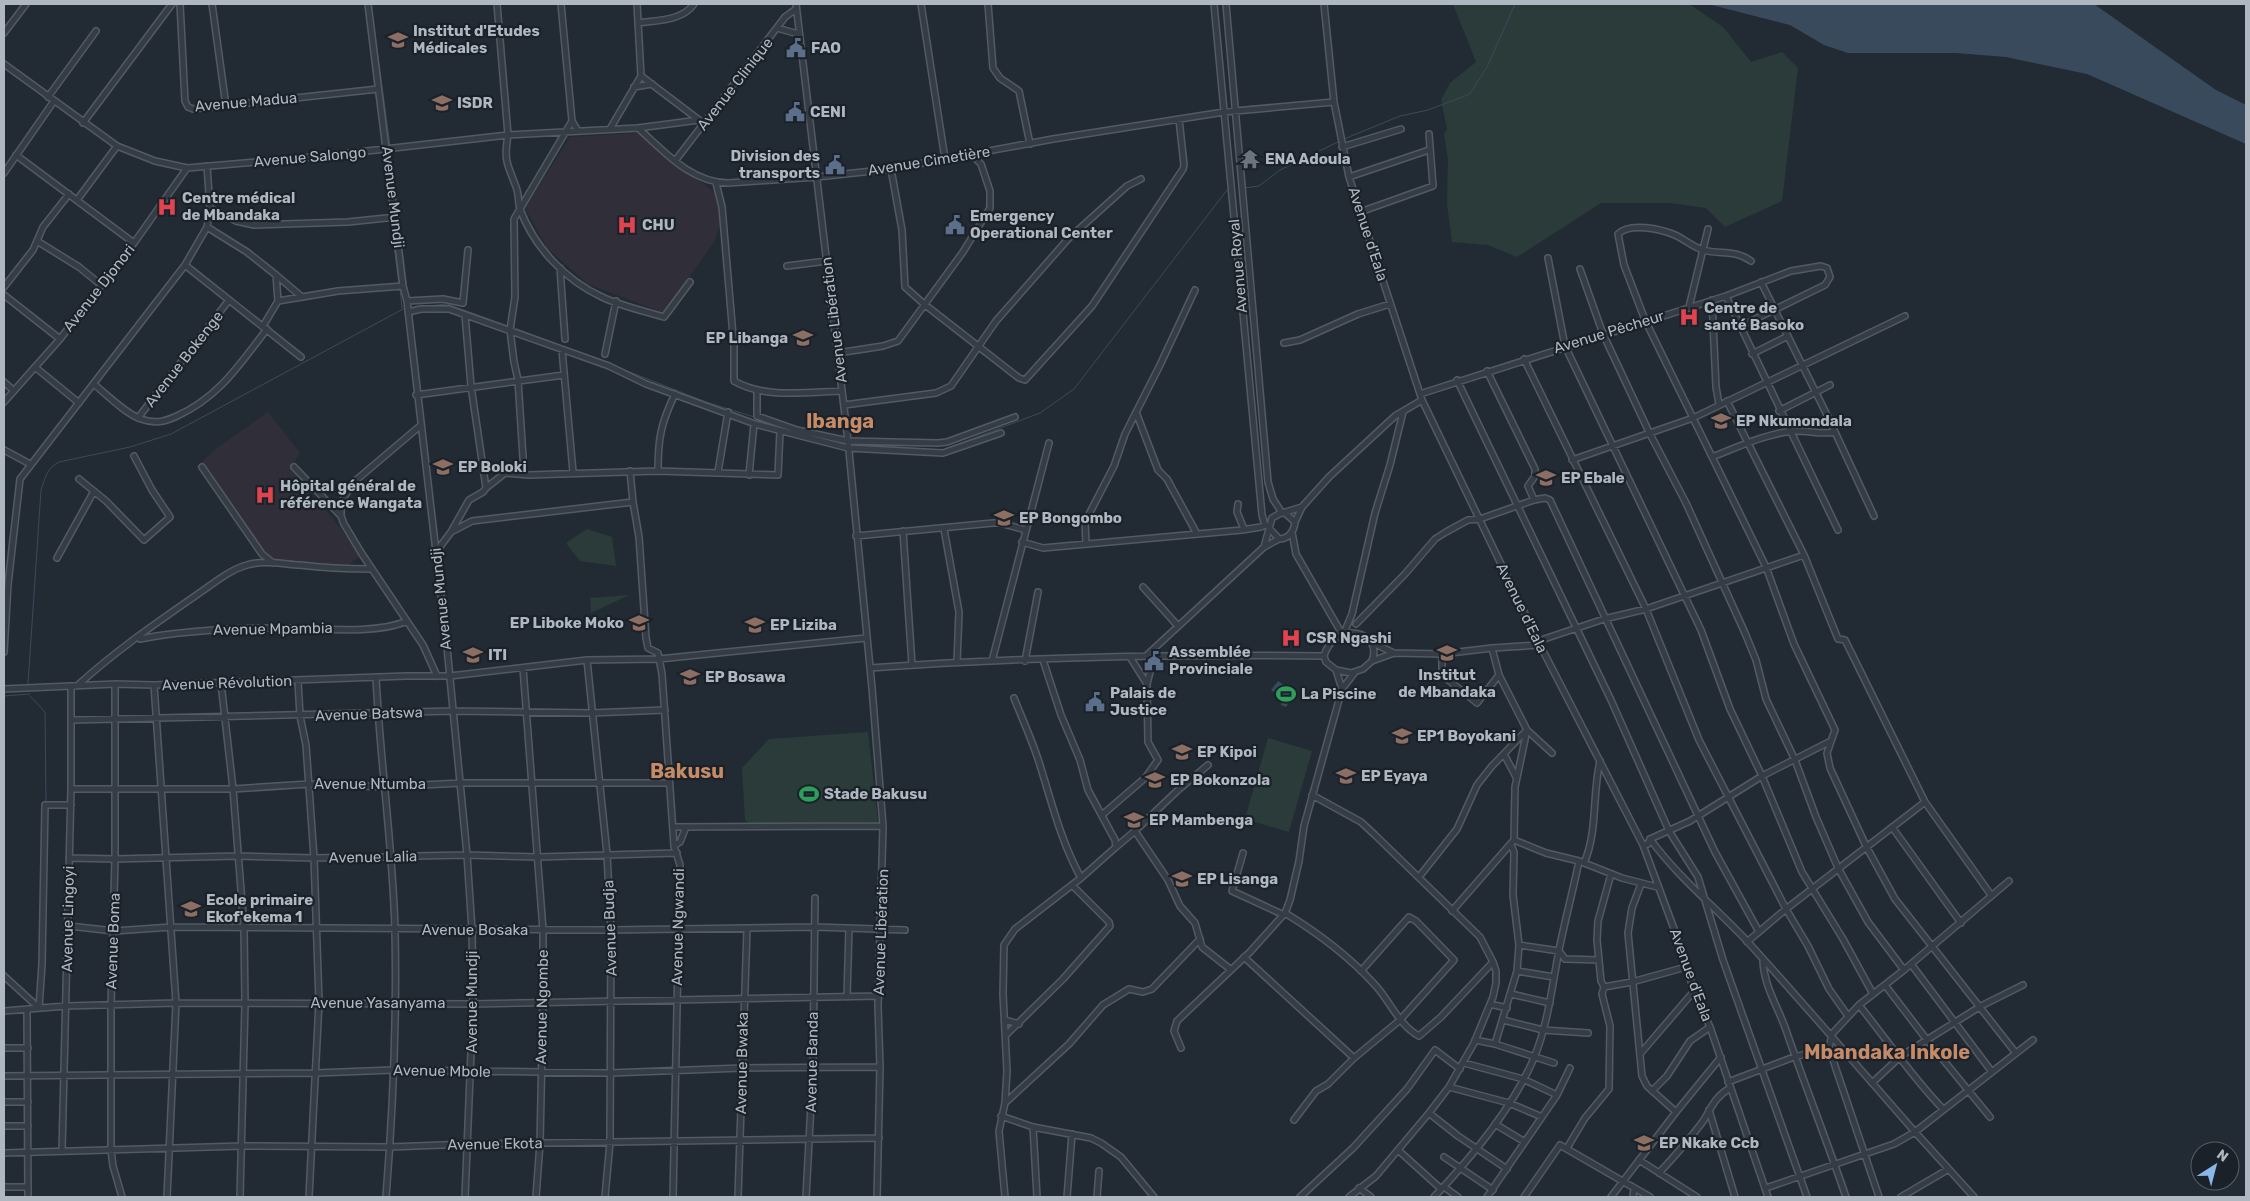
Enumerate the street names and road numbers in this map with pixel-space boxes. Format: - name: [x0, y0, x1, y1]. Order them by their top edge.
- street label: Avenue Clinique: [693, 34, 777, 134]
- street label: Avenue Madua: [194, 89, 298, 115]
- street label: Avenue Cimetière: [867, 142, 991, 180]
- street label: Avenue Salongo: [253, 143, 367, 171]
- street label: Avenue Mundji: [378, 145, 408, 249]
- street label: Avenue d'Eala: [1344, 185, 1392, 283]
- street label: Avenue Royal: [1225, 218, 1251, 314]
- street label: Avenue Djonori: [59, 241, 139, 335]
- street label: Avenue Libération: [817, 256, 851, 384]
- street label: Avenue Bokenge: [141, 307, 227, 411]
- street label: Avenue Pêcheur: [1552, 307, 1667, 357]
- street label: Avenue Mundji: [427, 547, 455, 651]
- street label: Avenue d'Eala: [1492, 560, 1552, 656]
- street label: Avenue Mpambia: [213, 619, 333, 639]
- street label: Avenue Révolution: [161, 672, 293, 694]
- street label: Avenue Batswa: [315, 703, 423, 725]
- street label: Avenue Ntumba: [314, 775, 426, 793]
- street label: Avenue Lalia: [329, 847, 417, 867]
- street label: Avenue Lingoyi: [58, 866, 78, 972]
- street label: Avenue Ngwandi: [668, 868, 688, 986]
- street label: Avenue Libération: [870, 868, 892, 996]
- street label: Avenue Budja: [599, 880, 621, 976]
- street label: Avenue Boma: [102, 892, 124, 990]
- street label: Avenue Bosaka: [422, 921, 528, 939]
- street label: Avenue d'Eala: [1666, 926, 1716, 1024]
- street label: Avenue Ngombe: [532, 949, 552, 1065]
- street label: Avenue Mundji: [463, 951, 481, 1053]
- street label: Avenue Yasanyama: [311, 994, 445, 1012]
- street label: Avenue Banda: [802, 1011, 822, 1113]
- street label: Avenue Bwaka: [732, 1012, 752, 1114]
- street label: Avenue Mbole: [393, 1061, 491, 1081]
- street label: Avenue Ekota: [447, 1134, 543, 1154]

